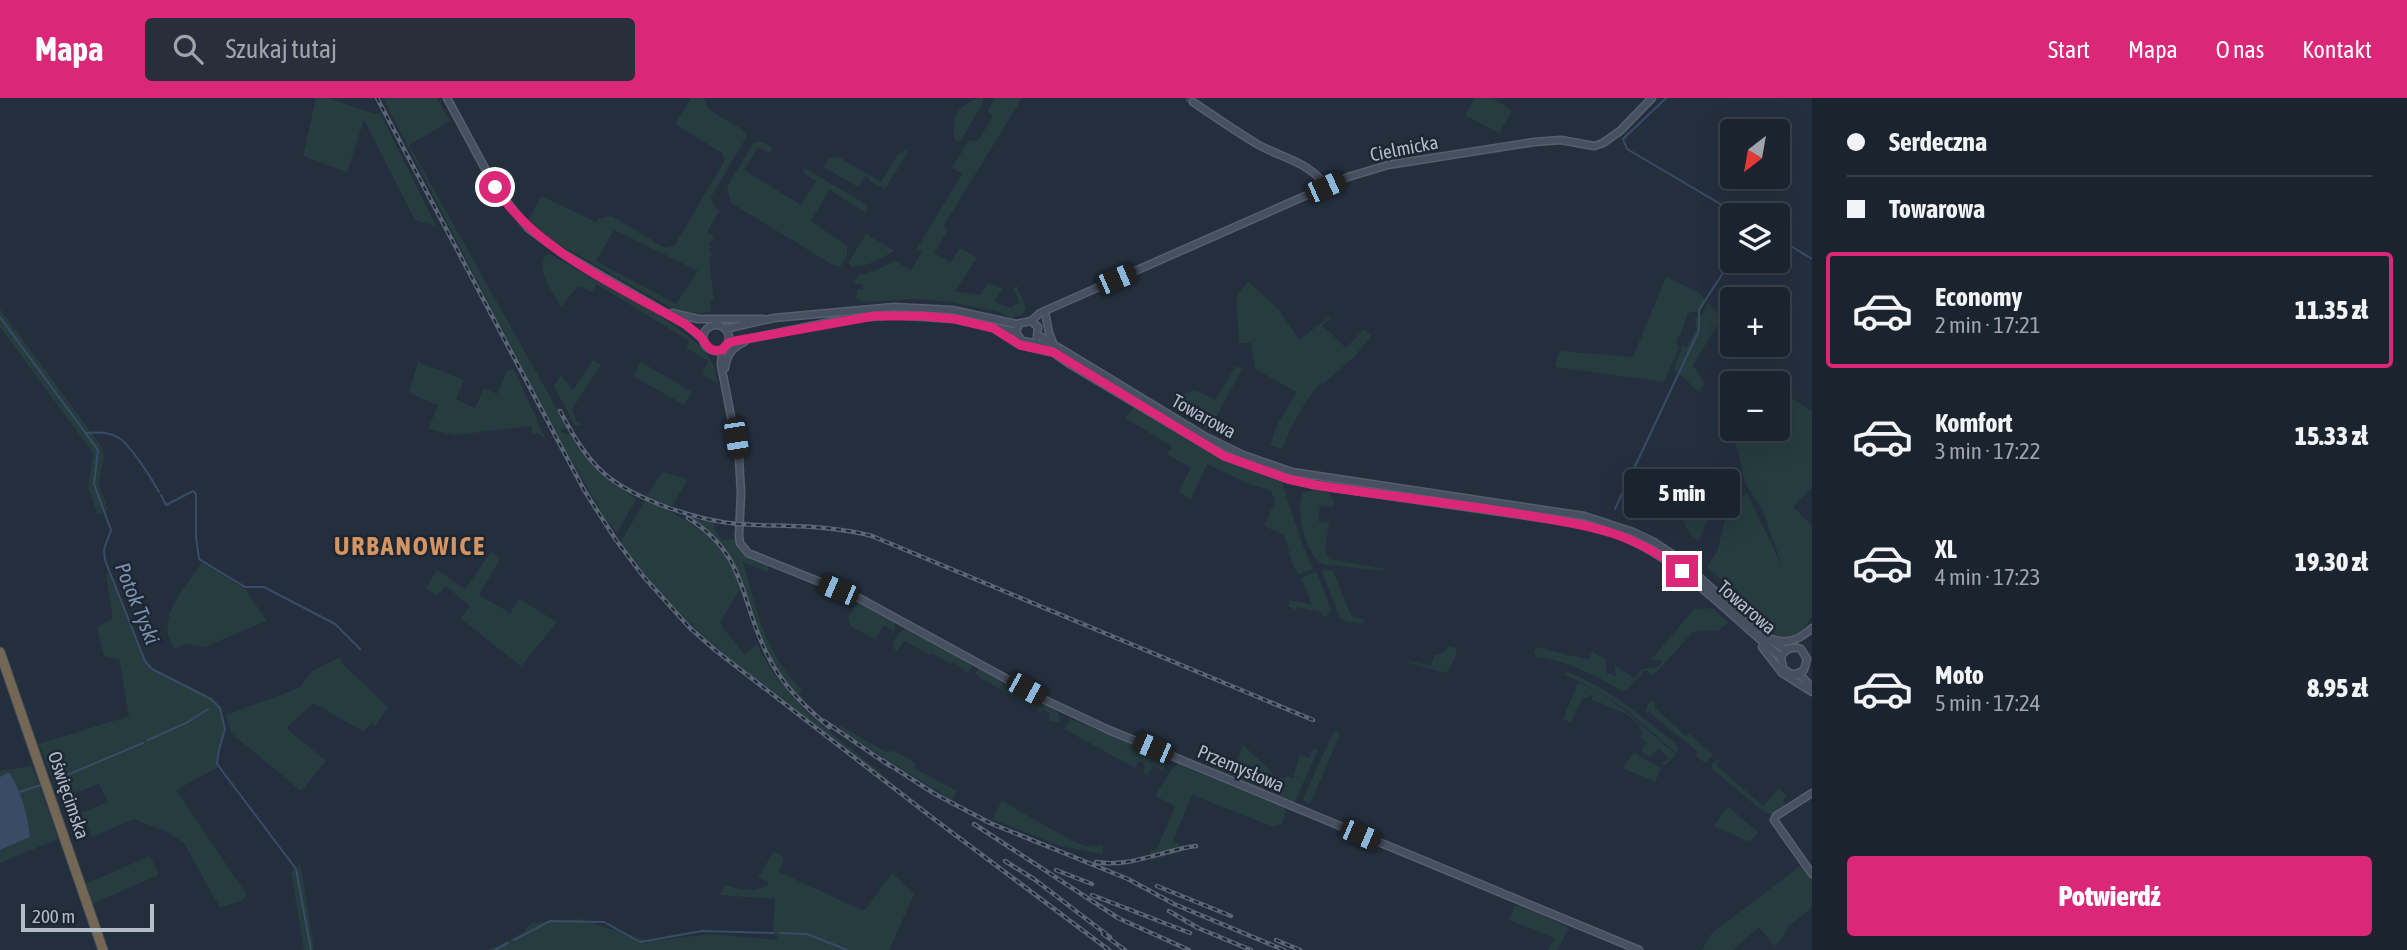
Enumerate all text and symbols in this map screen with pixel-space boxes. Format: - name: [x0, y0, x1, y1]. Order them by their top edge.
- search box: [145, 18, 635, 81]
- text: Mapa: [35, 30, 103, 68]
- icon: search: [169, 30, 207, 68]
- text: Szukaj tutaj: [225, 34, 337, 64]
- text: Start: [2048, 36, 2090, 63]
- text: Mapa: [2128, 36, 2178, 63]
- text: O nas: [2216, 36, 2264, 63]
- text: Kontakt: [2302, 36, 2372, 63]
- north arrow: [1720, 119, 1790, 189]
- map controls: [1720, 119, 1790, 441]
- text: Serdeczna: [1889, 127, 1987, 157]
- street label: Cielmicka: [1368, 131, 1440, 165]
- car: [1302, 169, 1349, 205]
- route start: [479, 171, 511, 203]
- text: Towarowa: [1889, 194, 1985, 224]
- button: layers: [1720, 203, 1790, 273]
- car: [1093, 261, 1140, 297]
- icon: car: [1851, 279, 1914, 342]
- text: Economy: [1935, 282, 2022, 312]
- button: +: [1720, 287, 1790, 357]
- text: 11.35 zł: [2295, 295, 2368, 325]
- text: 2 min · 17:21: [1935, 312, 2041, 338]
- button: −: [1720, 371, 1790, 441]
- street label: Towarowa: [1168, 389, 1240, 443]
- icon: car: [1851, 405, 1914, 468]
- text: Komfort: [1935, 408, 2012, 438]
- car: [723, 416, 750, 460]
- text: 15.33 zł: [2295, 421, 2368, 451]
- text: 3 min · 17:22: [1935, 438, 2041, 464]
- callout: 5 min: [1624, 470, 1740, 518]
- text: 5 min: [1659, 480, 1705, 506]
- district label: URBANOWICE: [334, 531, 486, 561]
- icon: car: [1851, 531, 1914, 594]
- text: XL: [1935, 534, 1957, 564]
- text: 19.30 zł: [2295, 547, 2368, 577]
- route end: [1666, 555, 1698, 587]
- water label: Potok Tyski: [111, 559, 165, 647]
- text: 4 min · 17:23: [1935, 564, 2041, 590]
- car: [815, 572, 862, 608]
- street label: Towarowa: [1713, 576, 1781, 638]
- icon: car: [1851, 657, 1914, 720]
- text: Moto: [1935, 660, 1984, 690]
- car: [1003, 670, 1050, 708]
- text: 8.95 zł: [2307, 673, 2368, 703]
- text: 5 min · 17:24: [1935, 690, 2041, 716]
- car: [1130, 730, 1177, 766]
- street label: Przemysłowa: [1194, 740, 1288, 796]
- street label: Oświęcimska: [44, 748, 94, 842]
- car: [1337, 817, 1384, 853]
- button: Potwierdź: [1847, 856, 2372, 936]
- scale bar: [21, 901, 154, 933]
- text: 200 m: [32, 905, 75, 927]

